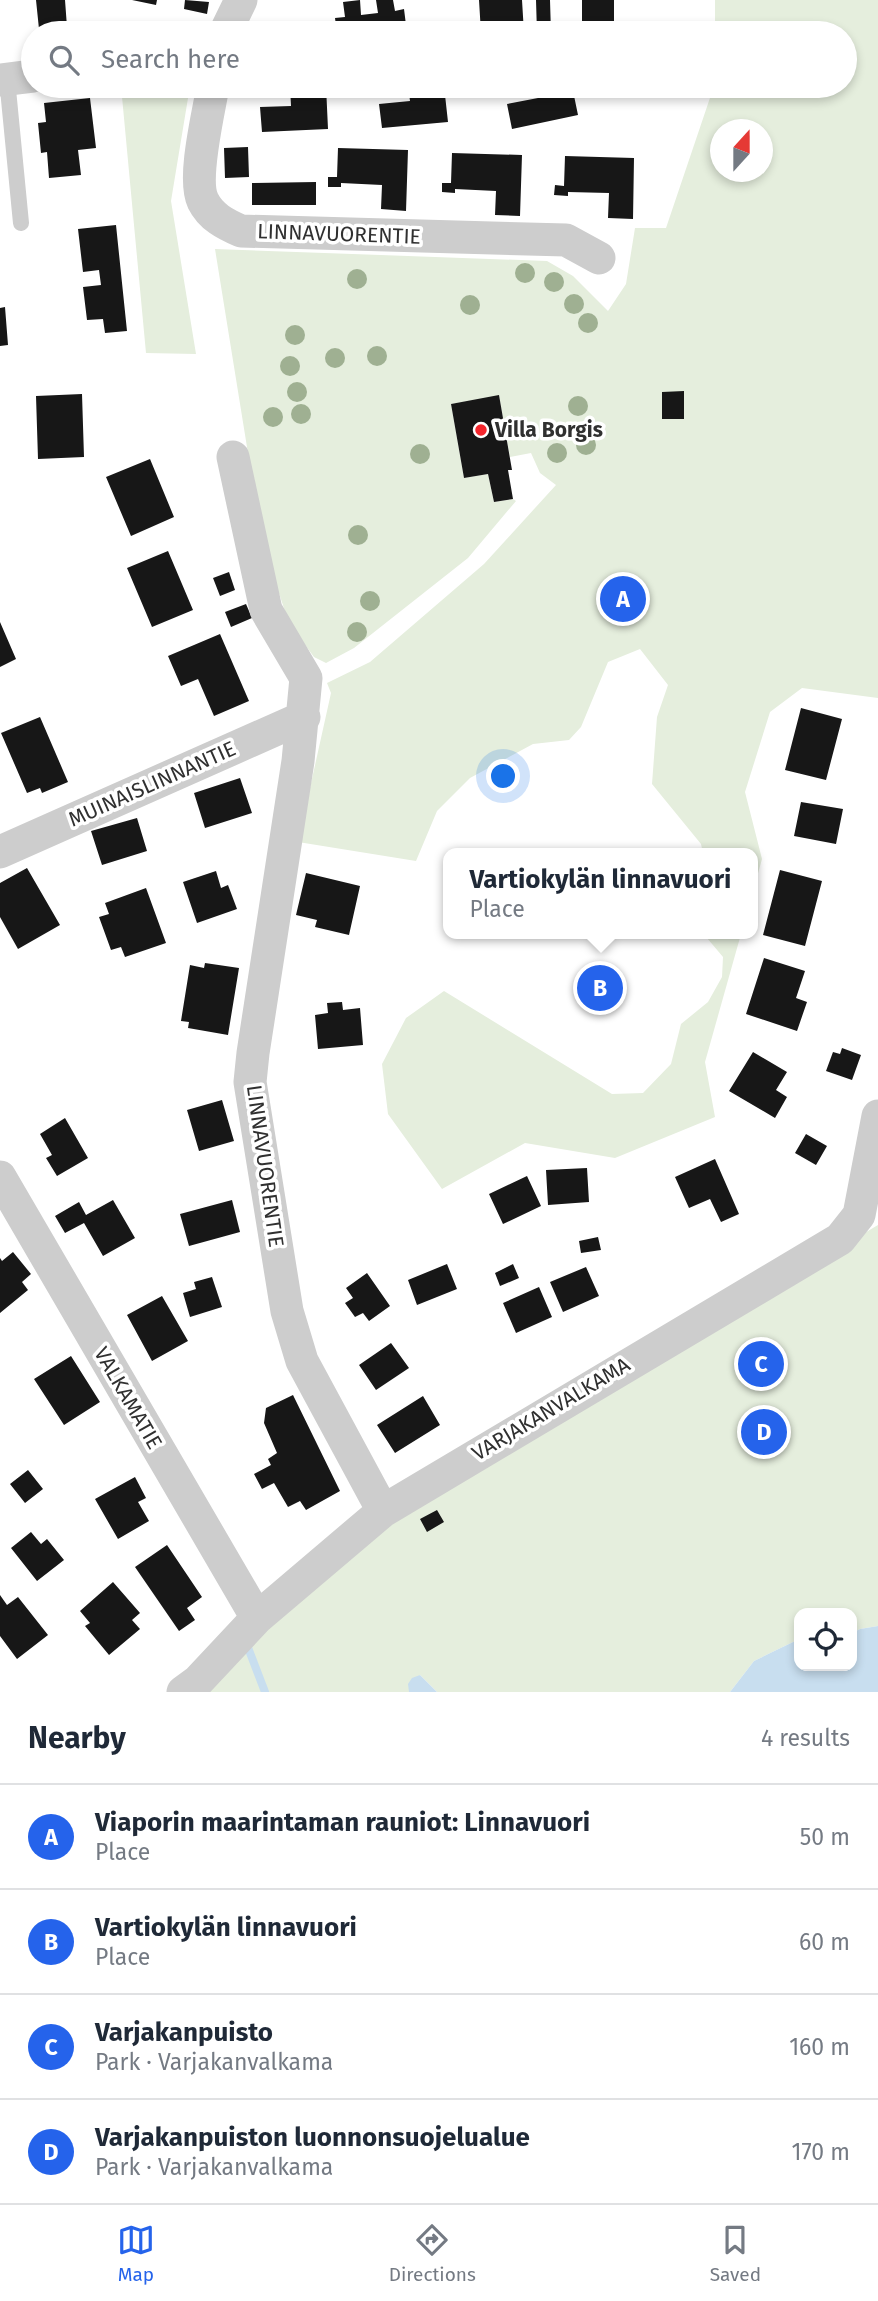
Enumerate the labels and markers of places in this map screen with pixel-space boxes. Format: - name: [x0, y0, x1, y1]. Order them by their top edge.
- place label: Villa Borgis: [494, 417, 603, 443]
- marker: Villa Borgis: [473, 422, 489, 438]
- pin: A: [600, 573, 646, 625]
- pin: B: [577, 962, 623, 1014]
- pin: C: [738, 1338, 784, 1390]
- pin: D: [741, 1406, 787, 1458]

